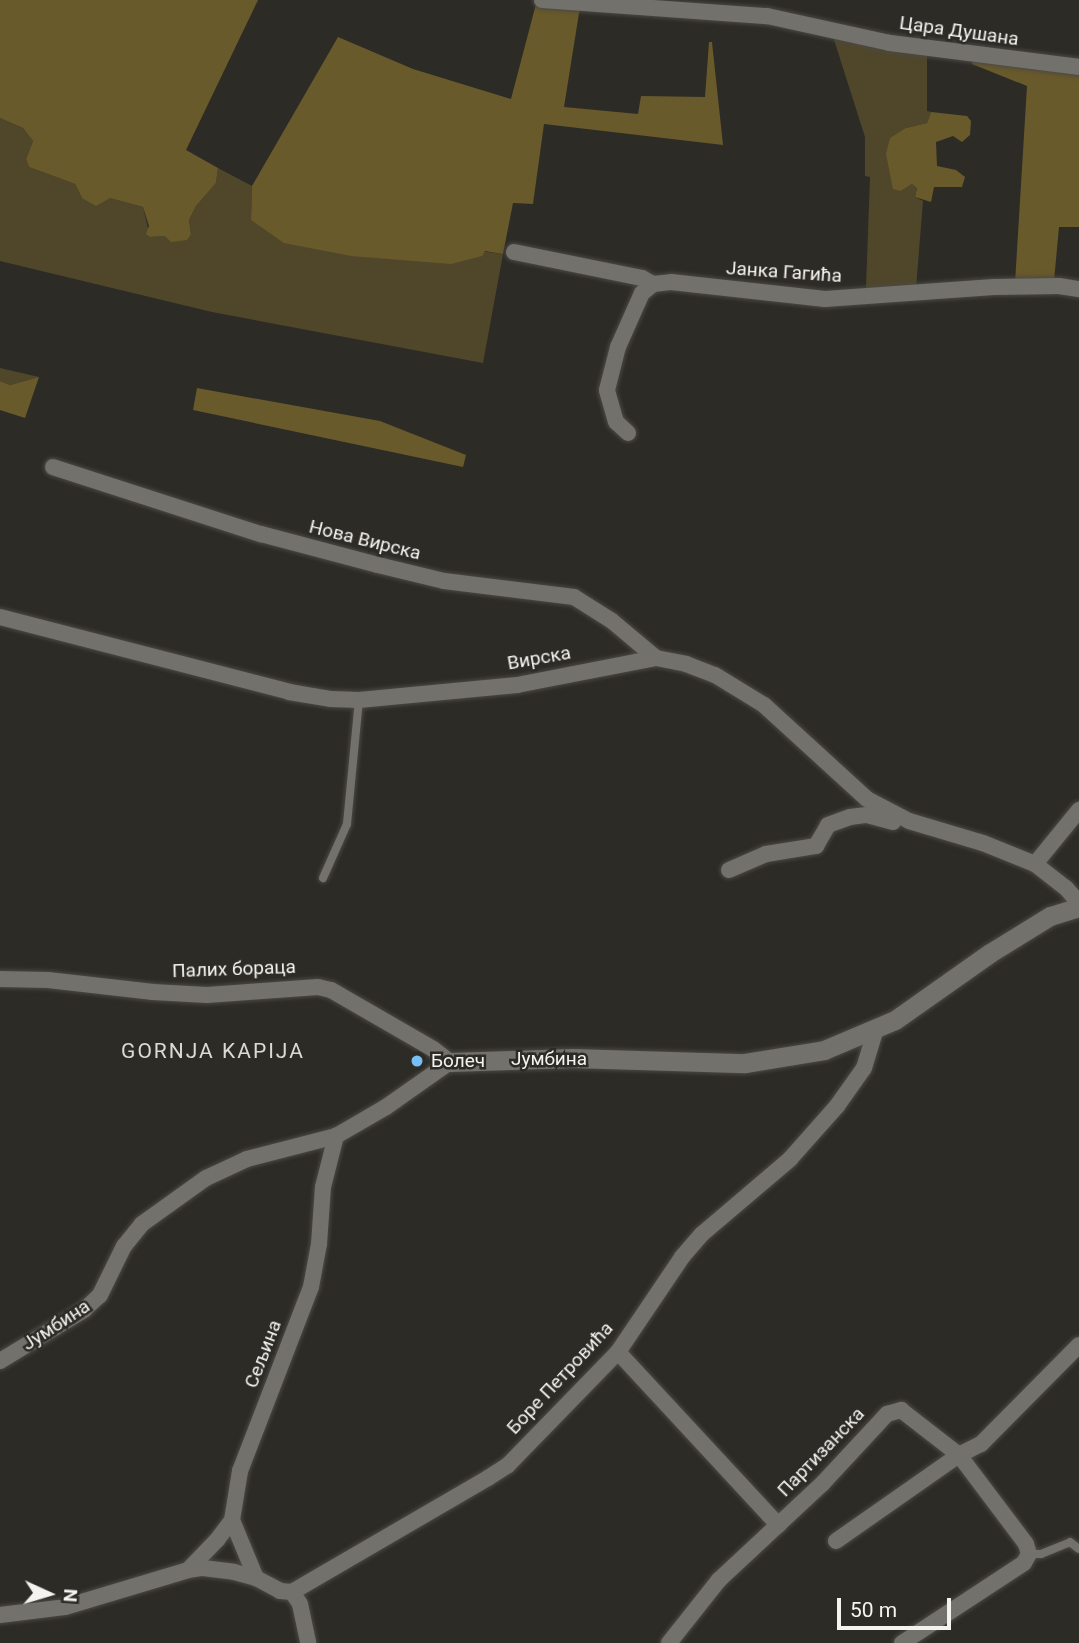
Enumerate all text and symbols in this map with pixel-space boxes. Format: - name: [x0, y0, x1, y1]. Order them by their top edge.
- street label: Цара Душана: [898, 11, 1020, 51]
- street label: Јанка Гагића: [725, 257, 843, 287]
- street label: Нова Вирска: [307, 515, 423, 565]
- street label: Вирска: [505, 641, 573, 675]
- street label: Палих бораца: [172, 955, 296, 983]
- district label: GORNJA KAPIJA: [123, 1038, 303, 1064]
- street label: Јумбина: [511, 1048, 587, 1070]
- place label: Болеч: [431, 1050, 485, 1072]
- marker: Болеч: [409, 1053, 425, 1069]
- street label: Јумбина: [18, 1295, 94, 1355]
- street label: Сељина: [240, 1317, 286, 1391]
- street label: Боре Петровића: [502, 1317, 618, 1439]
- street label: Партизанска: [773, 1403, 869, 1501]
- north arrow: [14, 1559, 84, 1629]
- scale bar: [841, 1584, 955, 1628]
- text: N: [59, 1588, 82, 1603]
- text: 50 m: [850, 1598, 897, 1622]

